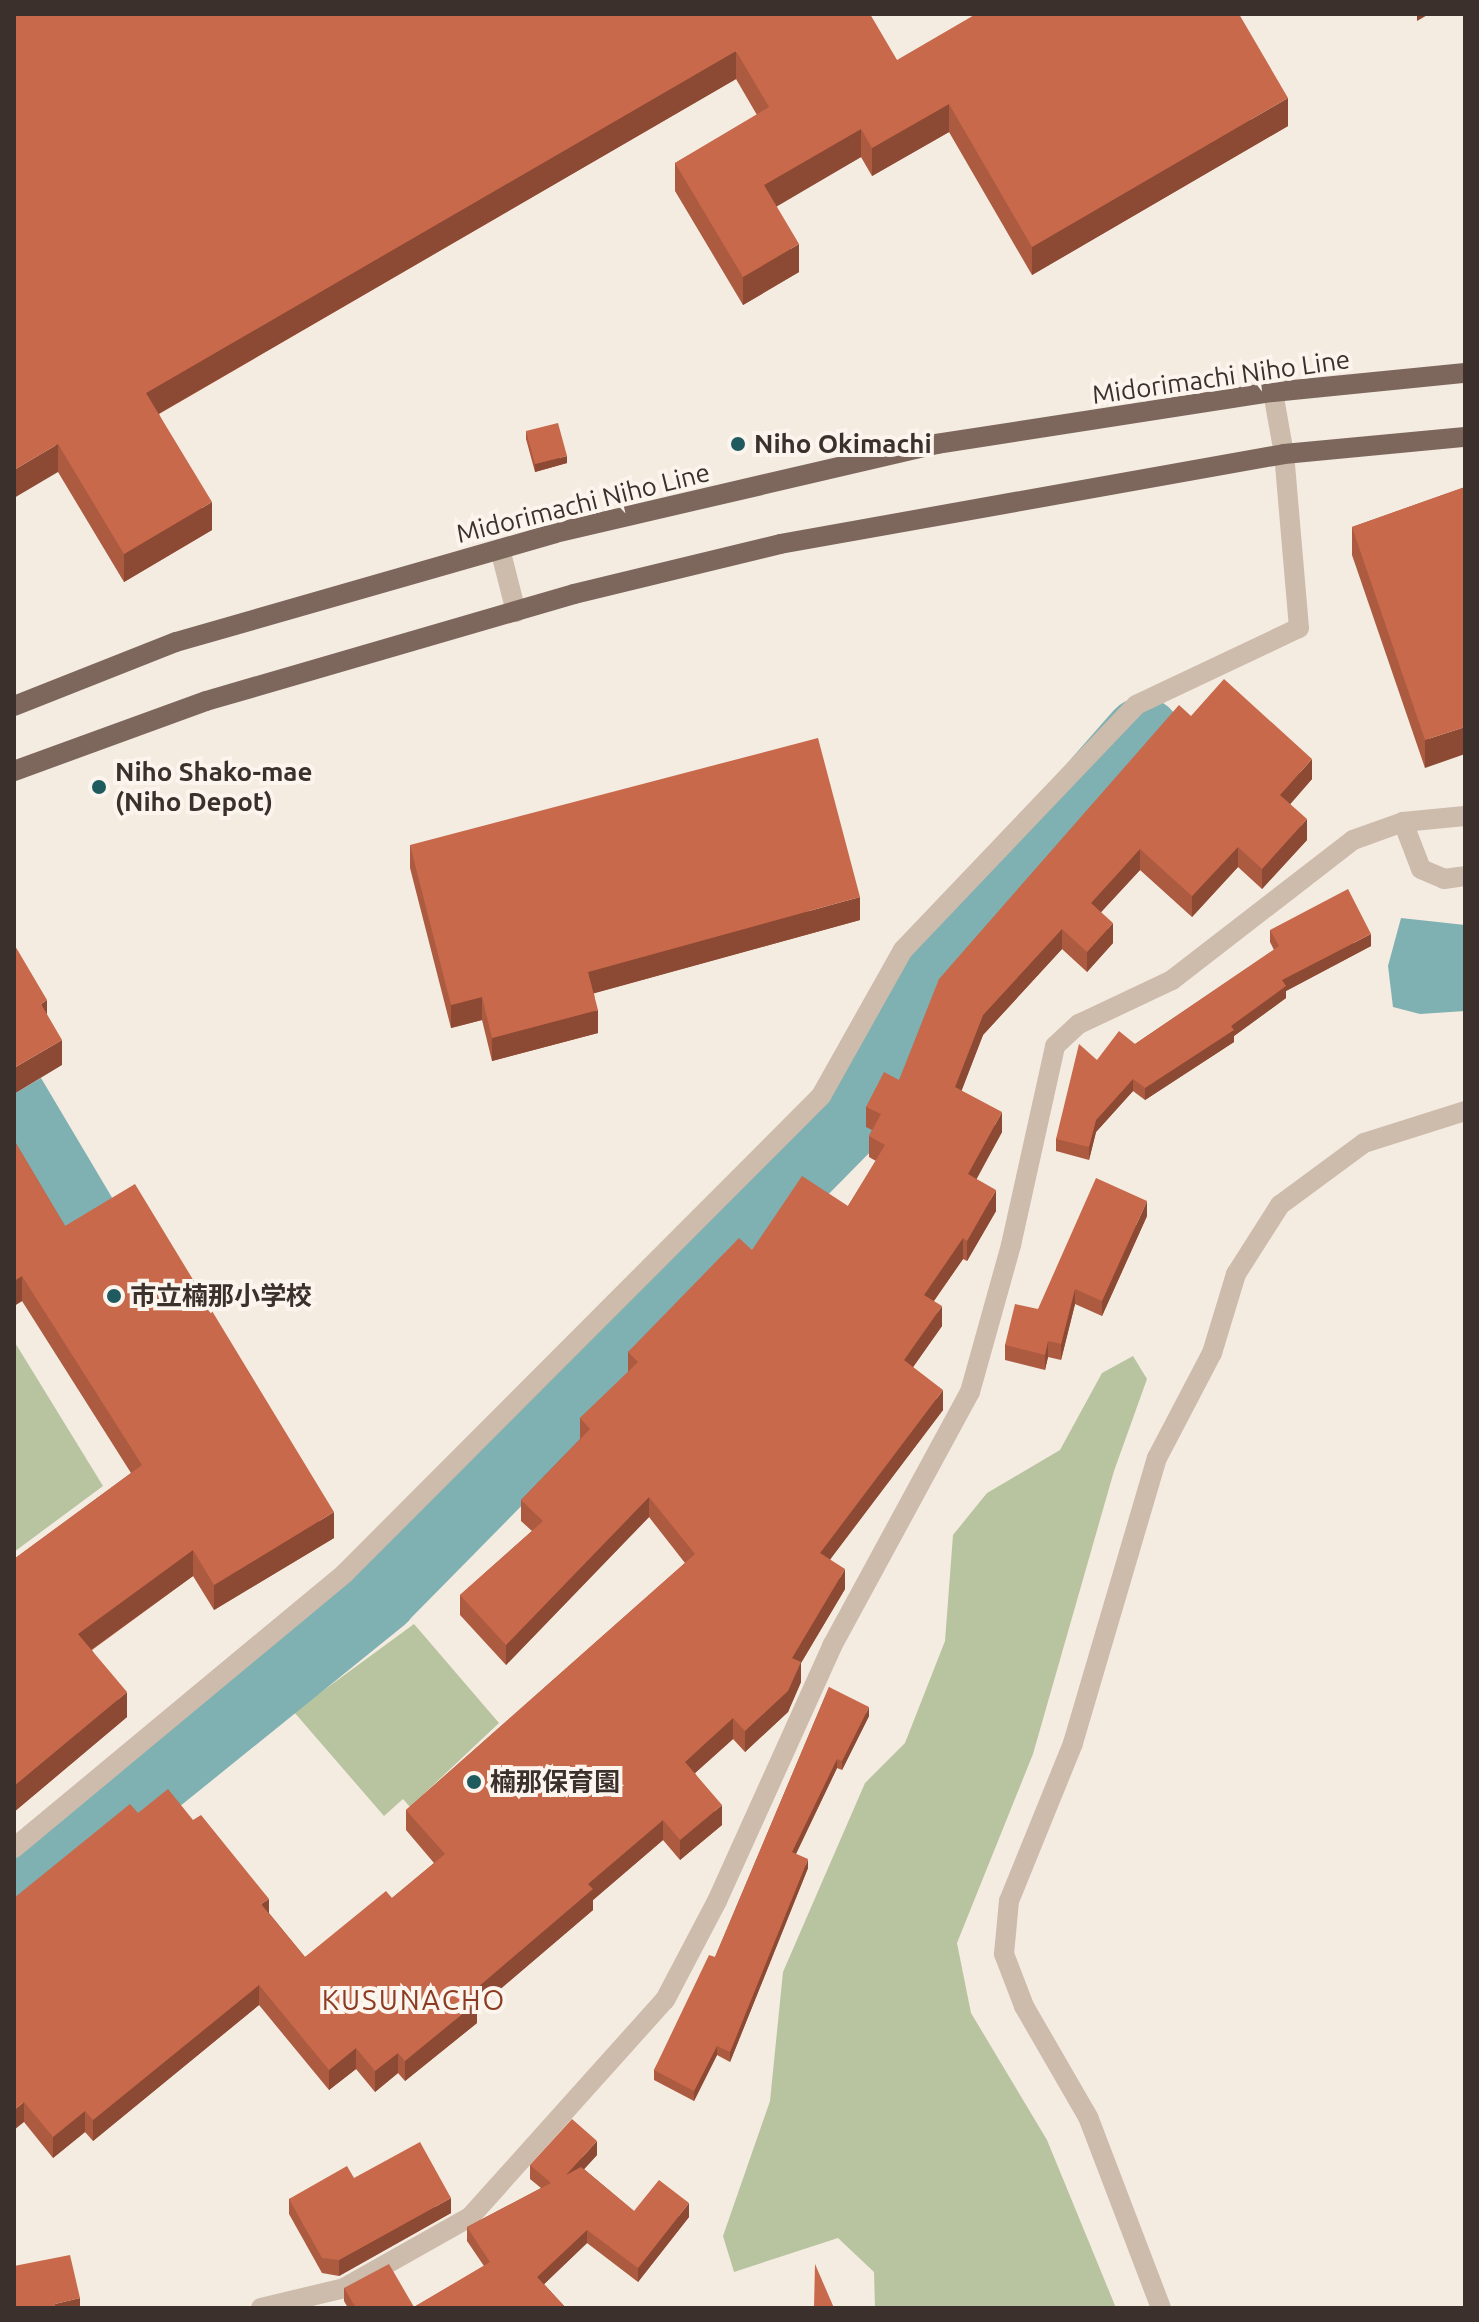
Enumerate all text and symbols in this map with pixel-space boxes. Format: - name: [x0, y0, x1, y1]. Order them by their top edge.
- street label: Midorimachi Niho Line: [1090, 343, 1352, 411]
- place label: Niho Okimachi: [754, 428, 932, 460]
- marker: Niho Okimachi: [729, 435, 747, 453]
- street label: Midorimachi Niho Line: [453, 456, 713, 550]
- place label: Niho Shako-mae (Niho Depot): [115, 756, 312, 818]
- marker: Niho Shako-mae (Niho Depot): [90, 778, 108, 796]
- place label: 市立楠那小学校: [130, 1280, 312, 1312]
- marker: 市立楠那小学校: [105, 1287, 123, 1305]
- place label: 楠那保育園: [490, 1766, 620, 1798]
- marker: 楠那保育園: [465, 1773, 483, 1791]
- district label: KUSUNACHO: [322, 1983, 506, 2017]

